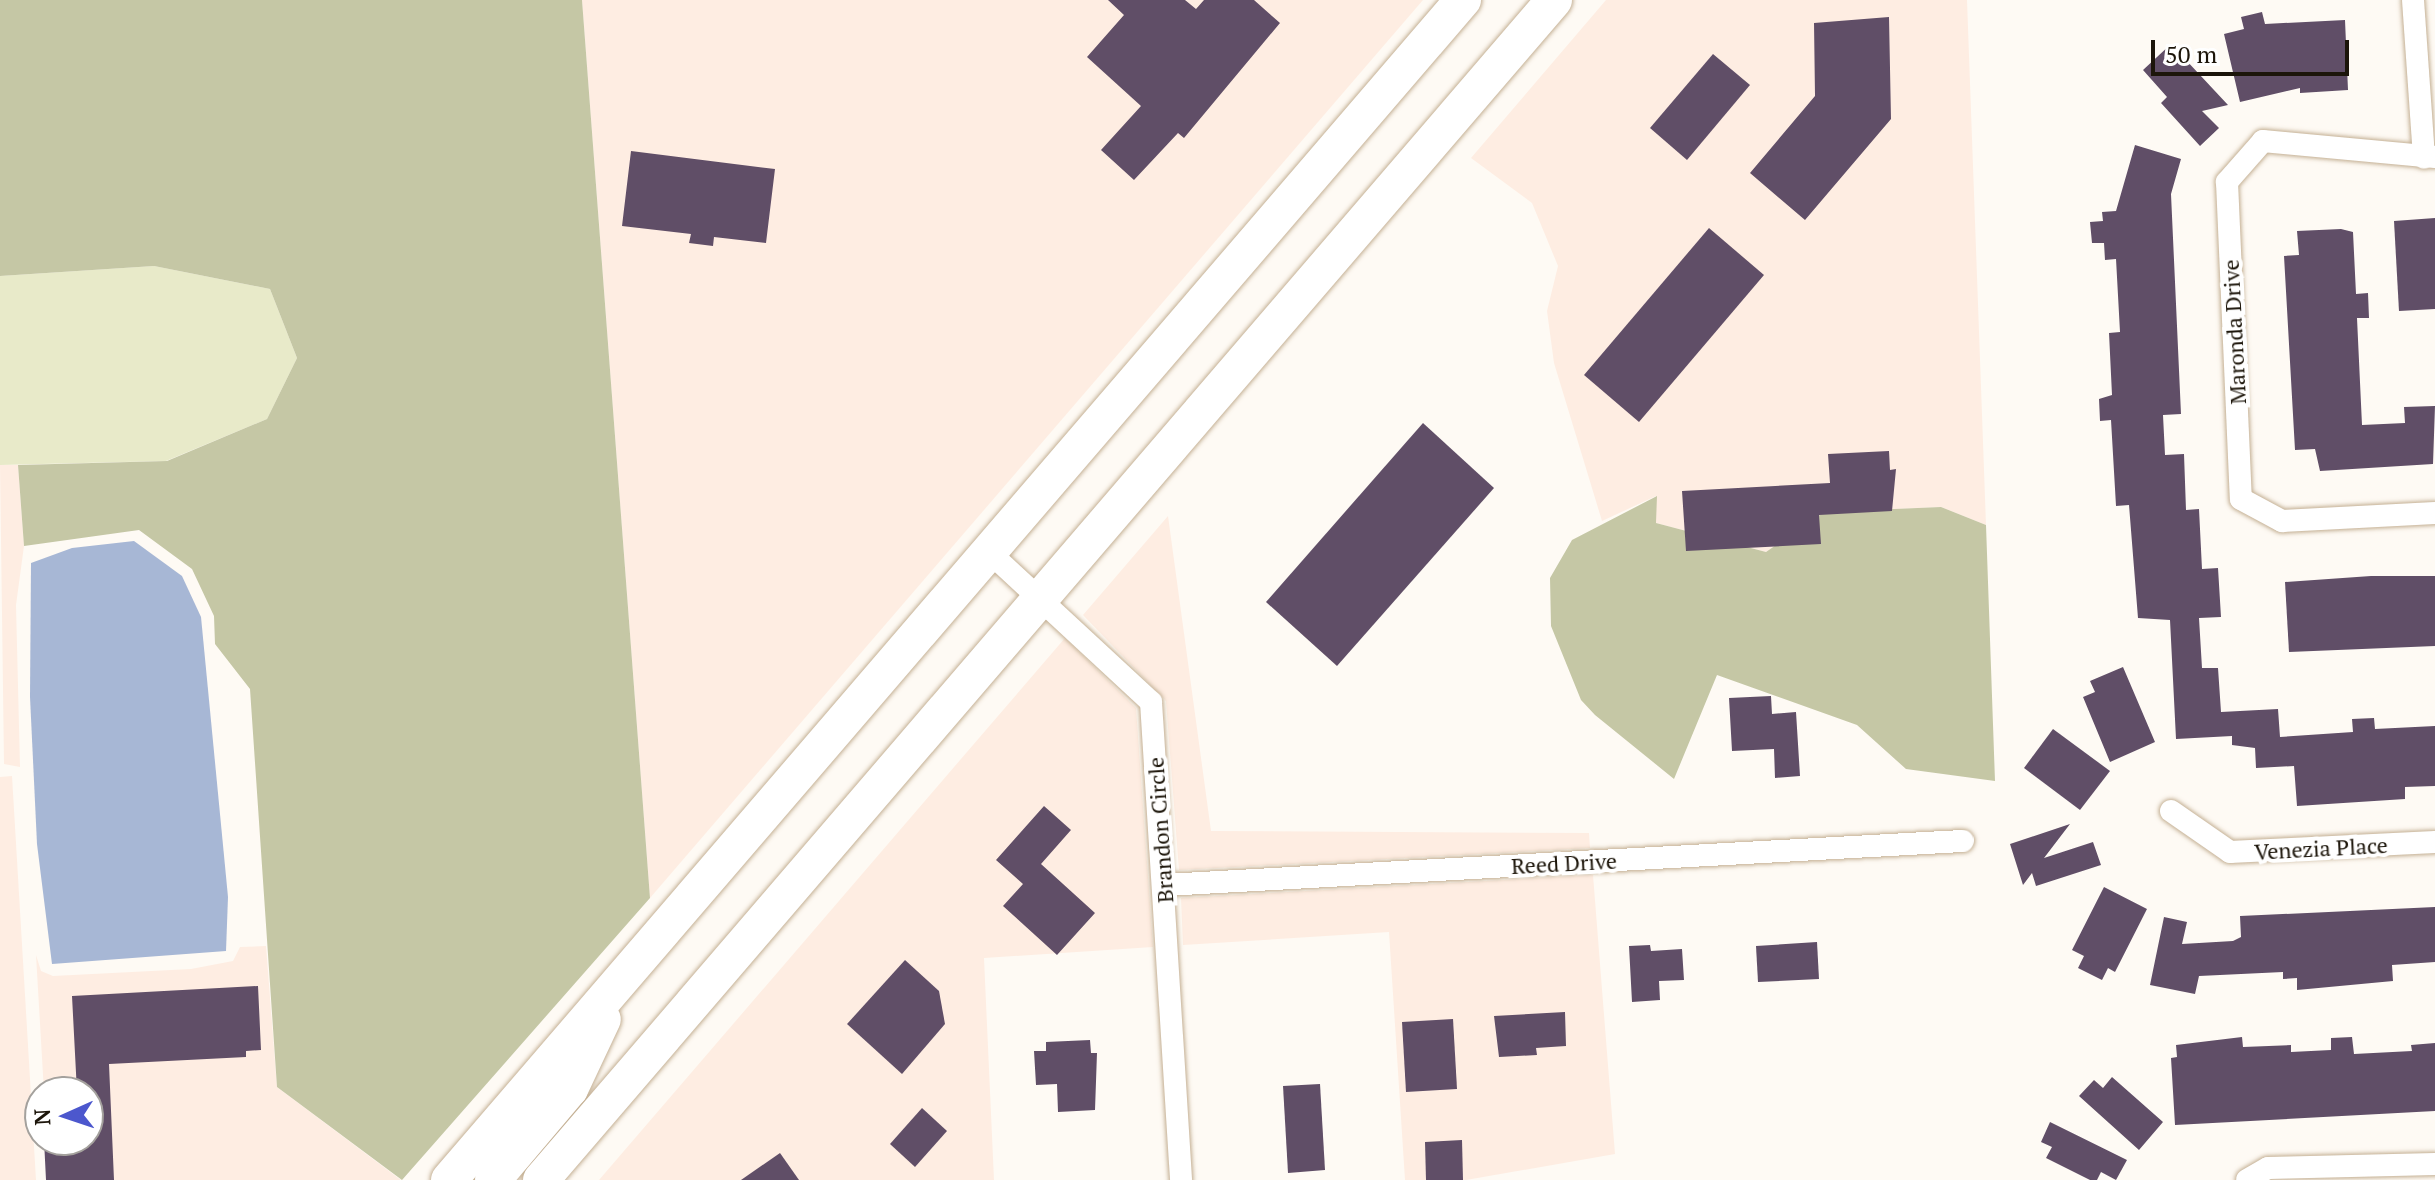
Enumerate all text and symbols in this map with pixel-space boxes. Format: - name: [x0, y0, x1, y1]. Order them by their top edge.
- scale bar: [2155, 24, 2353, 74]
- text: 50 m: [2165, 38, 2217, 70]
- street label: Maronda Drive: [2217, 259, 2251, 405]
- street label: Brandon Circle: [1142, 756, 1178, 904]
- street label: Venezia Place: [2254, 831, 2388, 865]
- street label: Reed Drive: [1511, 847, 1617, 879]
- north arrow: [24, 1076, 104, 1156]
- text: N: [27, 1108, 56, 1126]

